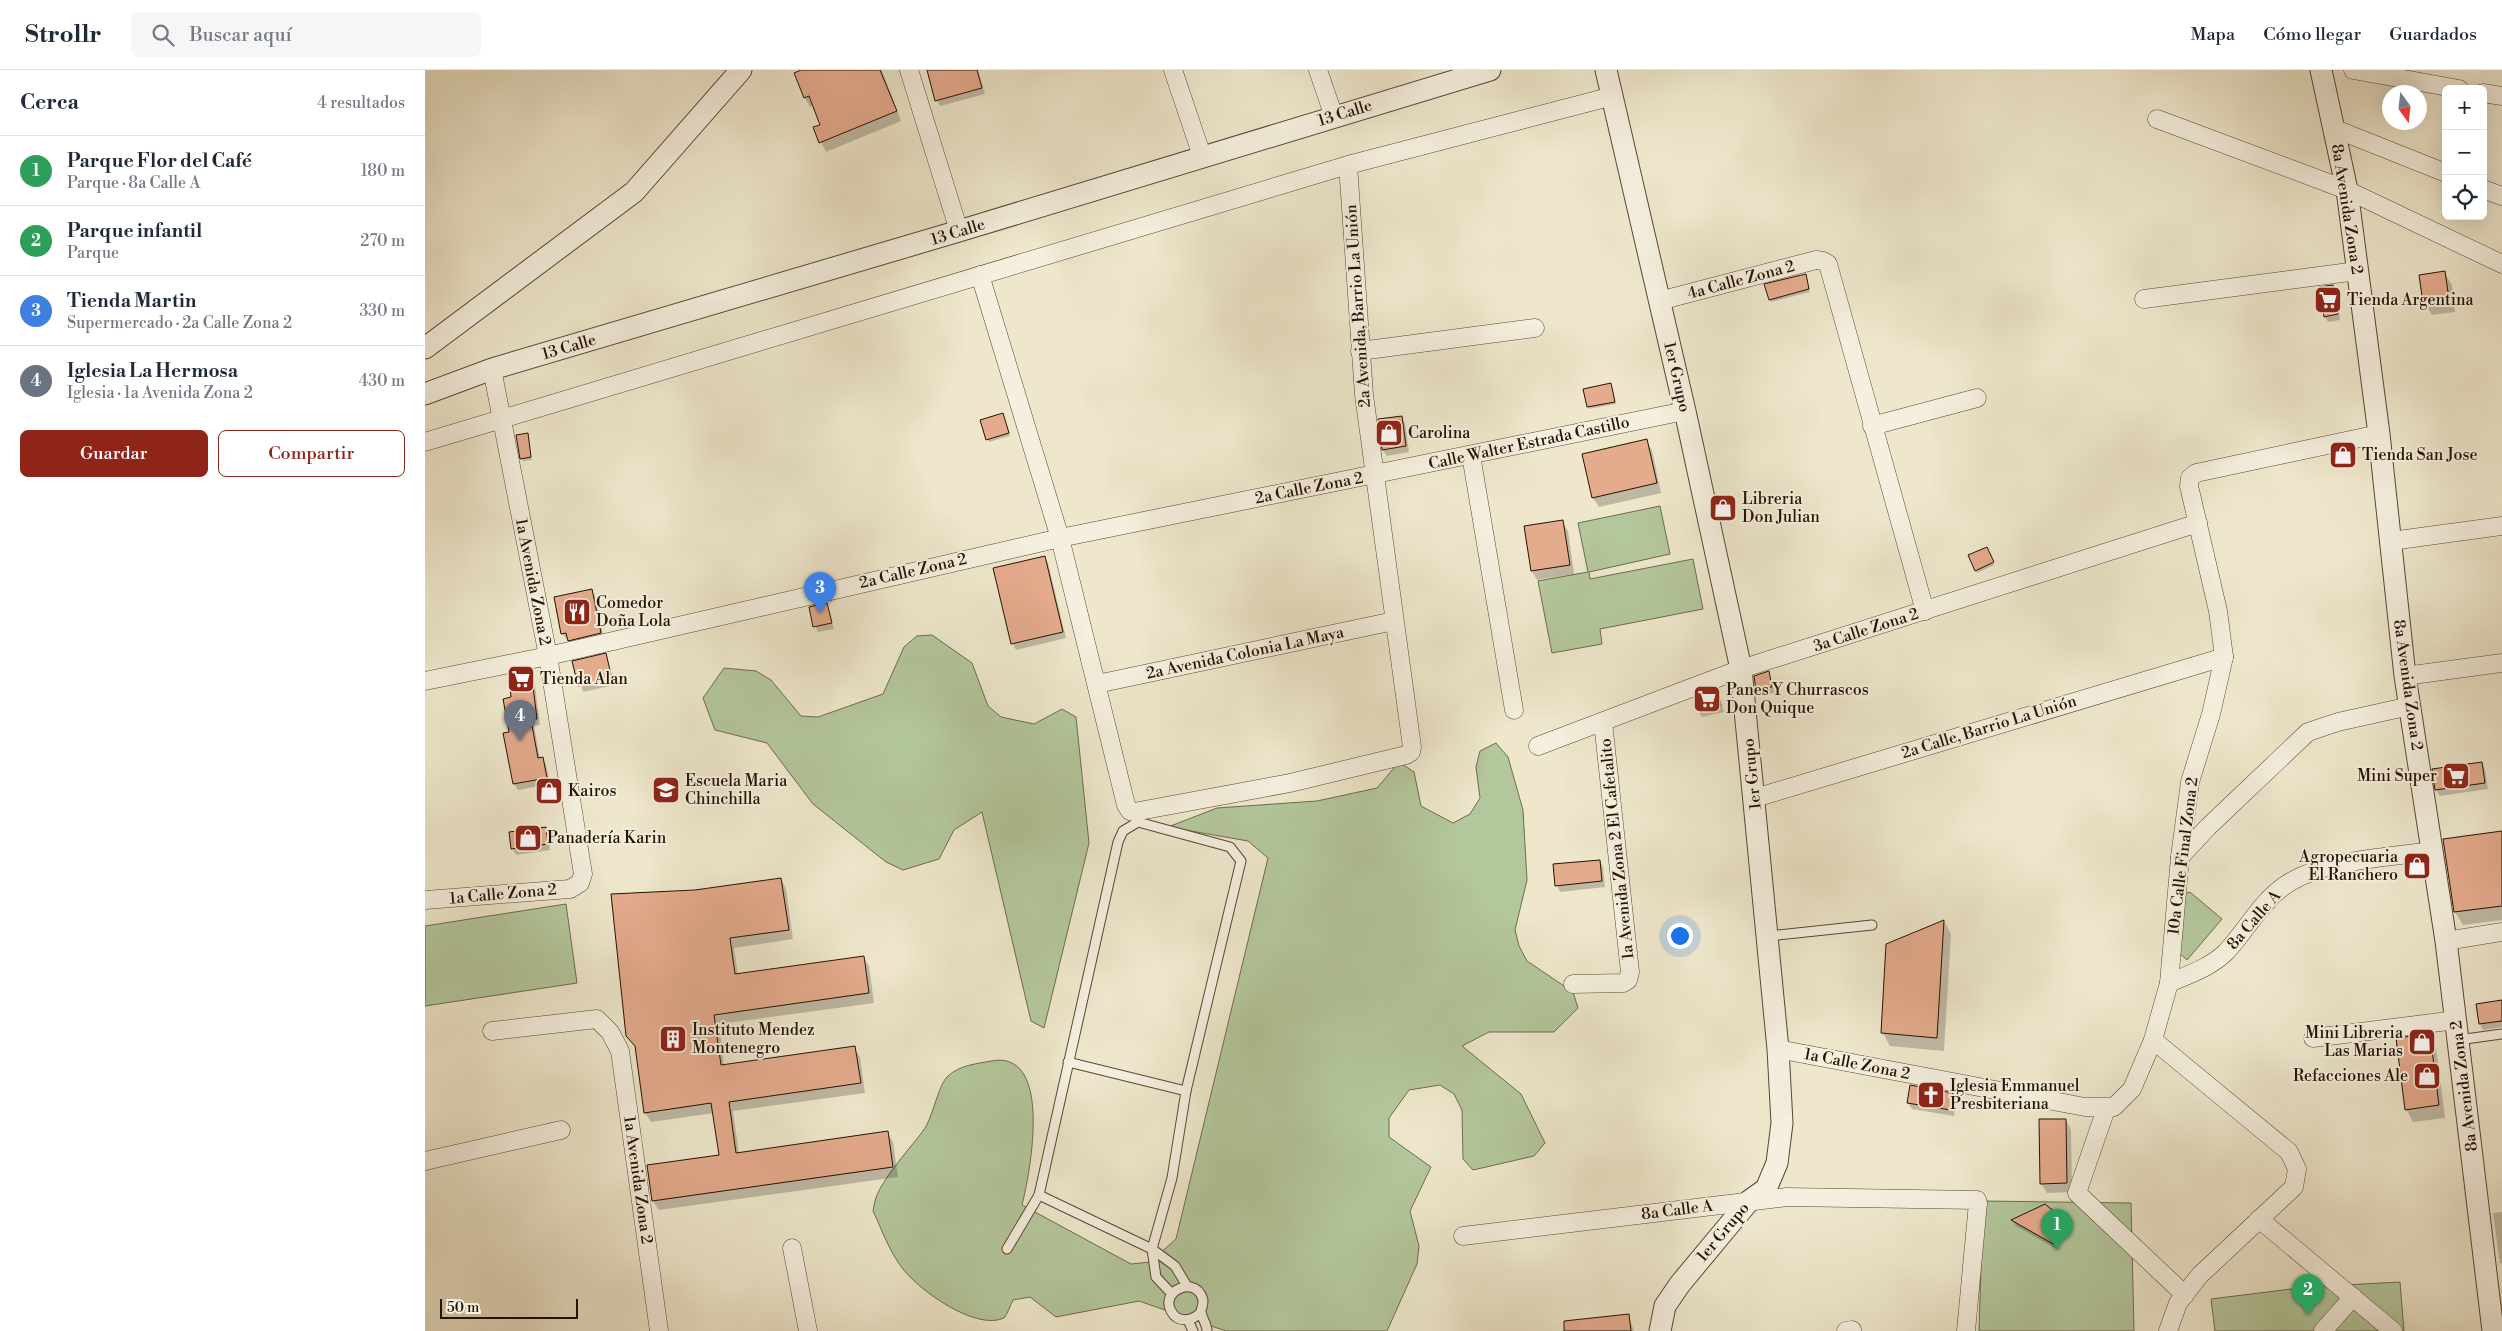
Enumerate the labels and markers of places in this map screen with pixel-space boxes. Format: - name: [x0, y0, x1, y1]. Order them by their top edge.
- supermarket icon: Tienda Argentina: [2313, 285, 2343, 315]
- place label: Tienda Argentina: [2347, 290, 2474, 310]
- shop icon: Carolina: [1374, 418, 1404, 448]
- place label: Carolina: [1408, 423, 1471, 443]
- shop icon: Tienda San Jose: [2328, 440, 2358, 470]
- place label: Tienda San Jose: [2362, 445, 2478, 465]
- place label: Libreria Don Julian: [1742, 489, 1820, 527]
- shop icon: Libreria Don Julian: [1708, 493, 1738, 523]
- pin: 3: [804, 572, 836, 613]
- place label: Comedor Doña Lola: [596, 593, 672, 631]
- restaurant icon: Comedor Doña Lola: [562, 597, 592, 627]
- supermarket icon: Tienda Alan: [506, 664, 536, 694]
- place label: Tienda Alan: [540, 669, 628, 689]
- place label: Panes Y Churrascos Don Quique: [1726, 680, 1869, 718]
- supermarket icon: Panes Y Churrascos Don Quique: [1692, 684, 1722, 714]
- pin: 4: [504, 700, 536, 741]
- supermarket icon: Mini Super: [2441, 761, 2471, 791]
- place label: Mini Super: [2357, 766, 2437, 786]
- place label: Escuela Maria Chinchilla: [685, 771, 788, 809]
- school or university icon: Escuela Maria Chinchilla: [651, 775, 681, 805]
- shop icon: Kairos: [534, 776, 564, 806]
- place label: Kairos: [568, 781, 616, 801]
- shop icon: Panadería Karin: [513, 823, 543, 853]
- place label: Panadería Karin: [547, 828, 667, 848]
- place label: Agropecuaria El Ranchero: [2298, 847, 2399, 885]
- shop icon: Agropecuaria El Ranchero: [2402, 851, 2432, 881]
- place label: Instituto Mendez Montenegro: [692, 1020, 815, 1058]
- place label: Mini Libreria Las Marias: [2305, 1023, 2404, 1061]
- building icon: Instituto Mendez Montenegro: [658, 1024, 688, 1054]
- shop icon: Mini Libreria Las Marias: [2407, 1027, 2437, 1057]
- shop icon: Refacciones Ale: [2412, 1061, 2442, 1091]
- place label: Refacciones Ale: [2293, 1066, 2408, 1086]
- place label: Iglesia Emmanuel Presbiteriana: [1950, 1076, 2080, 1114]
- church icon: Iglesia Emmanuel Presbiteriana: [1916, 1080, 1946, 1110]
- pin: 1: [2041, 1209, 2073, 1250]
- pin: 2: [2292, 1274, 2324, 1315]

